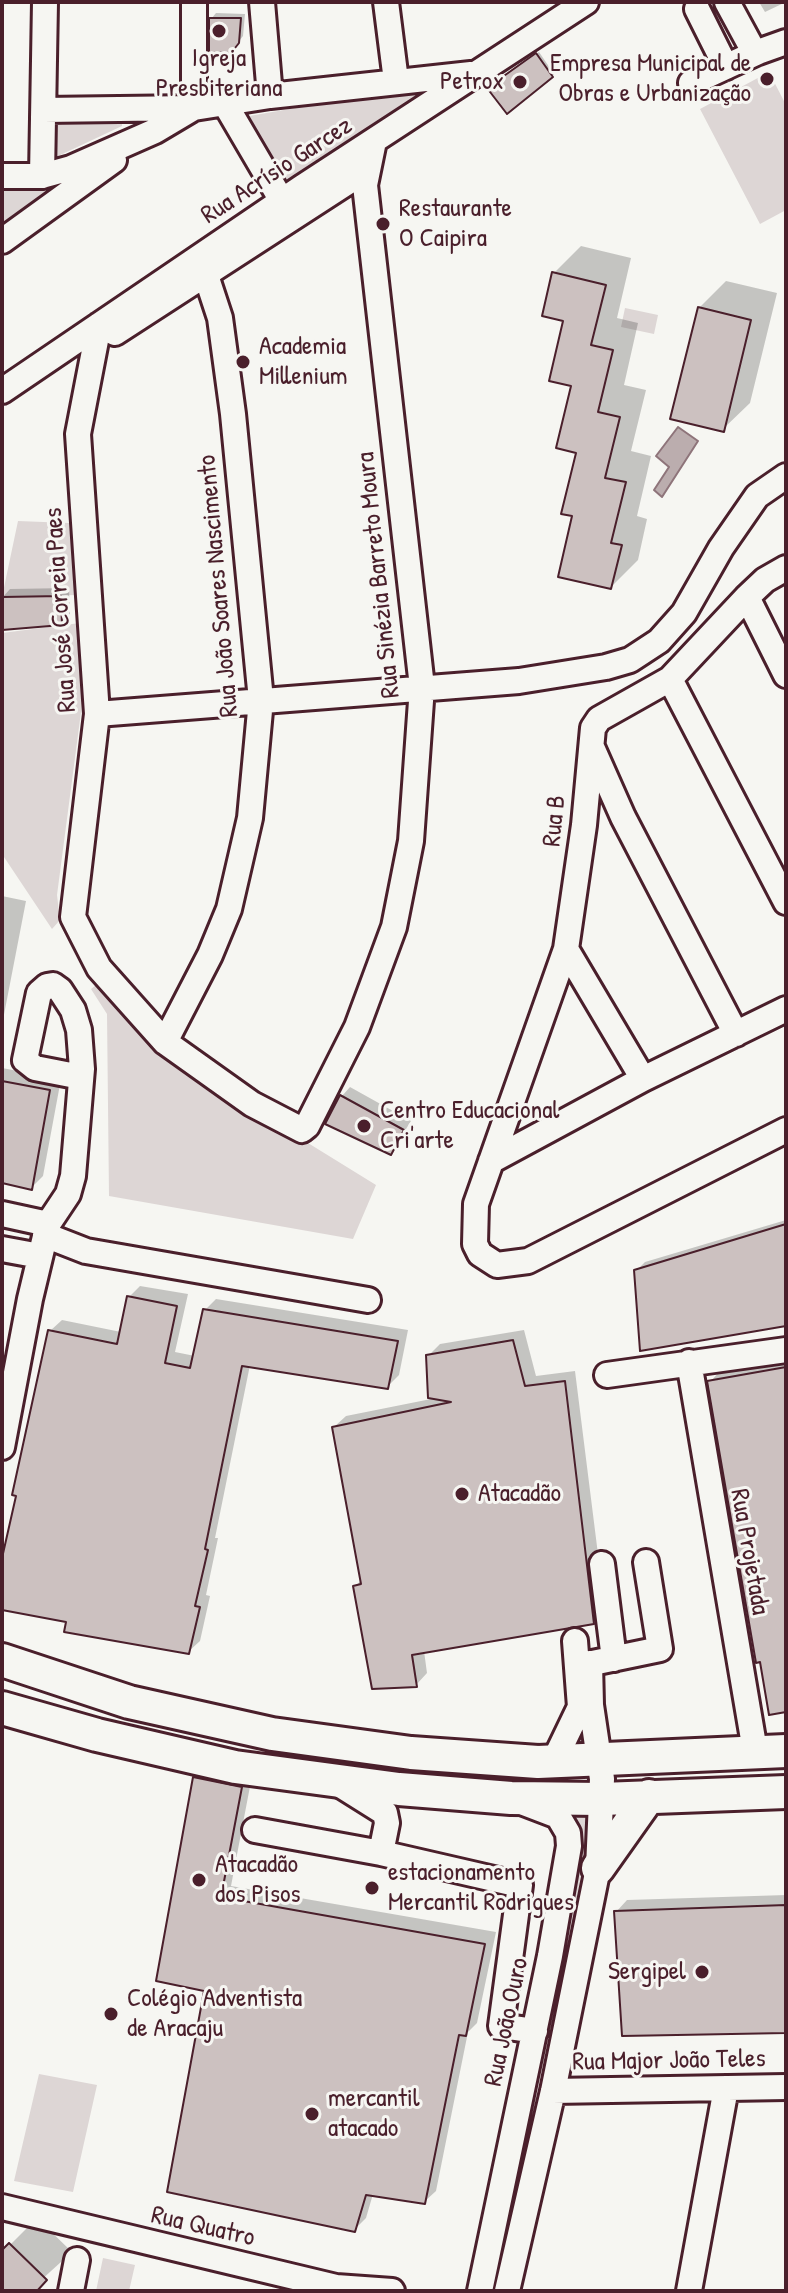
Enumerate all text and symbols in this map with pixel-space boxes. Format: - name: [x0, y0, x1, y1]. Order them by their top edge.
- marker: Igreja Presbiteriana: [210, 22, 228, 40]
- place label: Igreja Presbiteriana: [156, 43, 282, 104]
- place label: Empresa Municipal de Obras e Urbanização: [550, 48, 751, 110]
- place label: Petrox: [440, 66, 504, 98]
- marker: Empresa Municipal de Obras e Urbanização: [758, 70, 776, 88]
- marker: Petrox: [511, 73, 529, 91]
- street label: Rua Acrísio Garcez: [196, 111, 358, 231]
- place label: Restaurante O Caipira: [399, 193, 512, 254]
- marker: Restaurante O Caipira: [374, 215, 392, 233]
- place label: Academia Millenium: [259, 331, 348, 392]
- marker: Academia Millenium: [234, 353, 252, 371]
- street label: Rua Sinézia Barreto Moura: [351, 451, 407, 699]
- street label: Rua João Soares Nascimento: [192, 454, 246, 718]
- street label: Rua José Correia Paes: [38, 507, 84, 713]
- street label: Rua B: [537, 794, 573, 848]
- place label: Centro Educacional Cri'arte: [380, 1095, 559, 1156]
- marker: Centro Educacional Cri'arte: [355, 1117, 373, 1135]
- place label: Atacadão: [478, 1478, 561, 1510]
- marker: Atacadão: [453, 1485, 471, 1503]
- street label: Rua Projetada: [723, 1487, 775, 1617]
- place label: Atacadão dos Pisos: [215, 1849, 300, 1910]
- place label: estacionamento Mercantil Rodrigues: [388, 1857, 574, 1918]
- marker: Atacadão dos Pisos: [190, 1871, 208, 1889]
- marker: estacionamento Mercantil Rodrigues: [363, 1879, 381, 1897]
- street label: Rua João Ouro: [478, 1955, 536, 2089]
- place label: Sergipel: [608, 1956, 686, 1988]
- marker: Sergipel: [693, 1963, 711, 1981]
- place label: Colégio Adventista de Aracaju: [127, 1983, 302, 2044]
- marker: Colégio Adventista de Aracaju: [102, 2005, 120, 2023]
- street label: Rua Major João Teles: [572, 2044, 766, 2078]
- place label: mercantil atacado: [328, 2083, 420, 2144]
- marker: mercantil atacado: [303, 2105, 321, 2123]
- street label: Rua Quatro: [148, 2200, 258, 2254]

